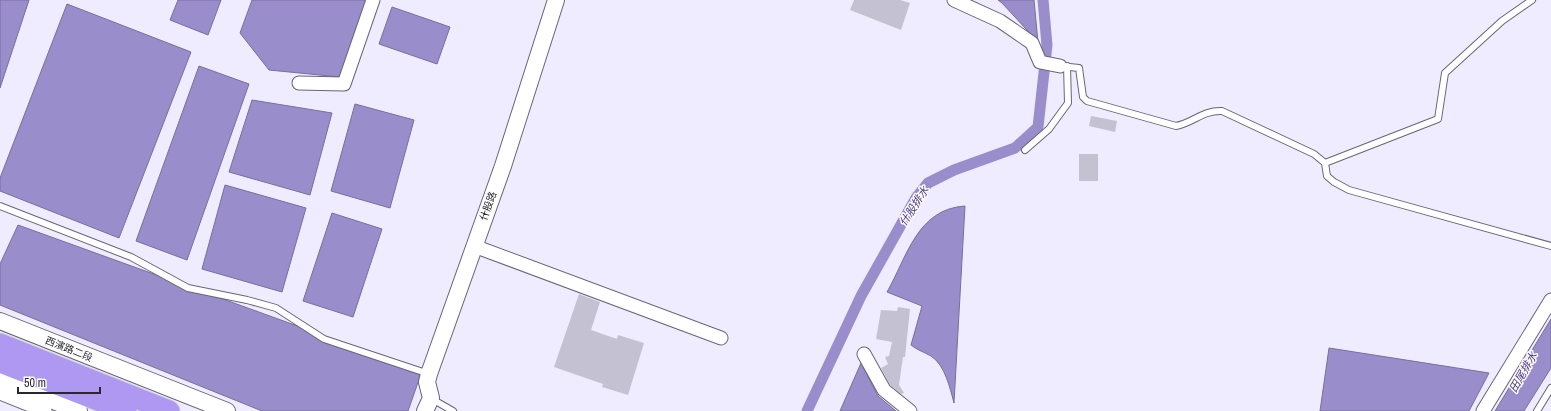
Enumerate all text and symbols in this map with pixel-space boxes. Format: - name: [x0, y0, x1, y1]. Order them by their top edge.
- water label: 什股排水: [896, 183, 932, 228]
- street label: 什股路: [477, 190, 499, 222]
- street label: 西濱路二段: [43, 334, 95, 364]
- water label: 田尾排水: [1506, 349, 1541, 395]
- scale bar: [18, 369, 100, 395]
- text: 50 m: [24, 375, 46, 391]

